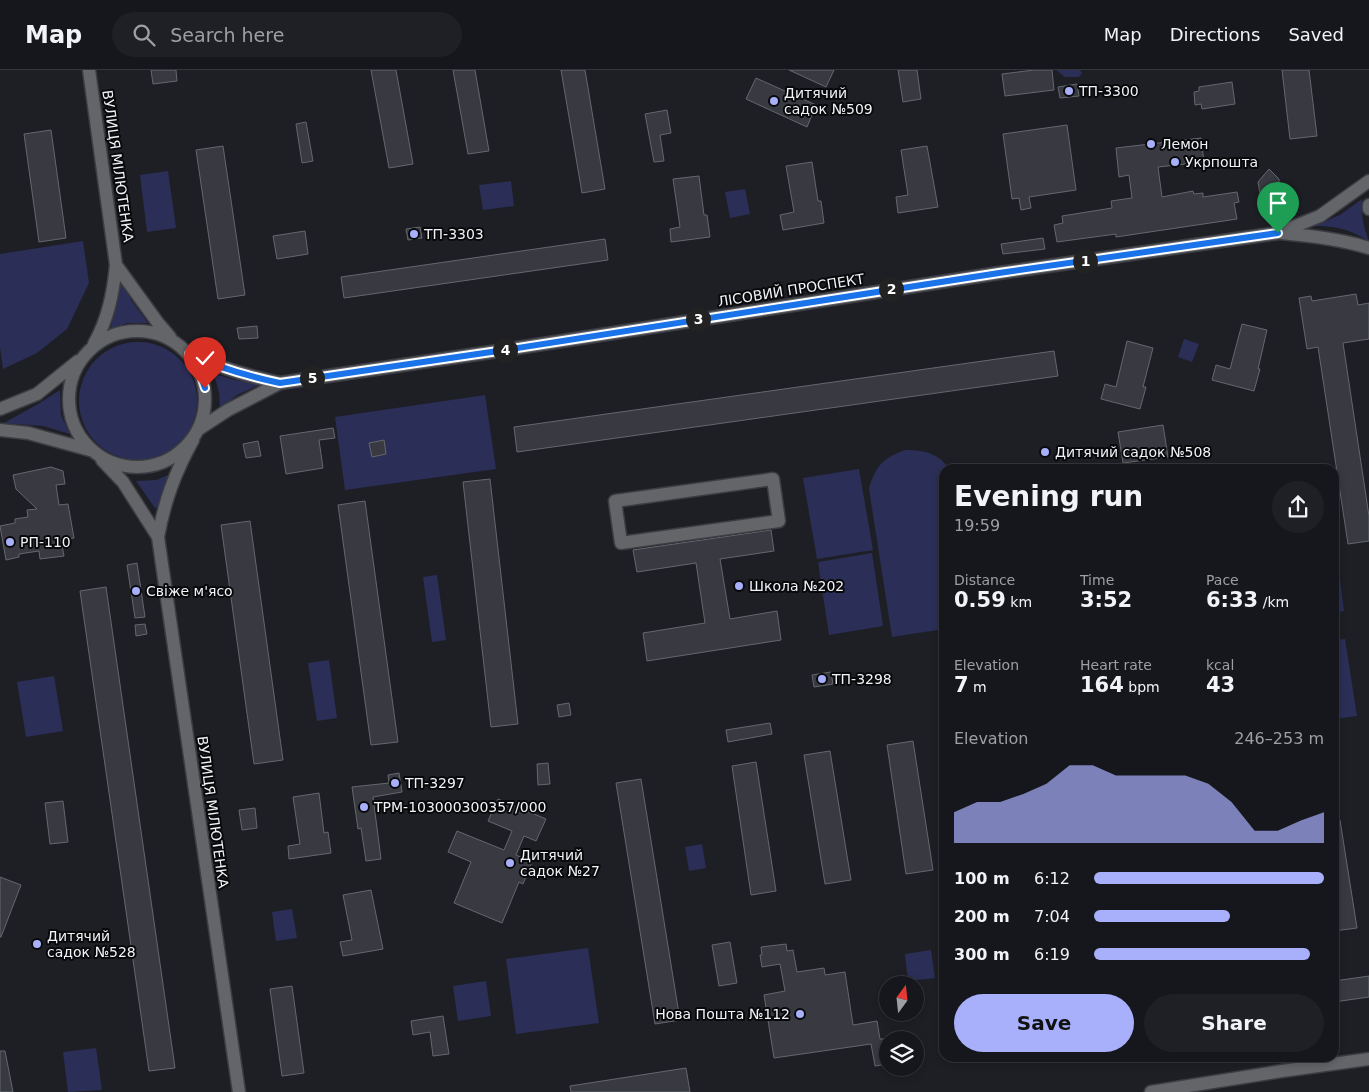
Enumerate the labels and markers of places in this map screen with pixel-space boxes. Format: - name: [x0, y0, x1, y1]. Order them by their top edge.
- place label: ТП-3300: [1078, 83, 1139, 99]
- place label: Дитячий садок №509: [784, 85, 873, 117]
- marker: ТП-3300: [1063, 85, 1075, 97]
- marker: Дитячий садок №509: [768, 95, 780, 107]
- place label: Лемон: [1161, 136, 1208, 152]
- marker: Лемон: [1145, 138, 1157, 150]
- place label: Укрпошта: [1185, 154, 1258, 170]
- marker: Укрпошта: [1169, 156, 1181, 168]
- pin: [1257, 182, 1299, 233]
- place label: ТП-3303: [423, 226, 484, 242]
- marker: ТП-3303: [408, 228, 420, 240]
- pin: 1: [1072, 248, 1098, 274]
- pin: 2: [878, 276, 904, 302]
- pin: 3: [686, 306, 710, 332]
- pin: [184, 337, 226, 388]
- pin: 4: [492, 338, 518, 362]
- pin: 5: [300, 366, 324, 390]
- place label: Дитячий садок №508: [1055, 444, 1211, 460]
- marker: Дитячий садок №508: [1039, 446, 1051, 458]
- place label: РП-110: [20, 534, 71, 550]
- marker: РП-110: [4, 536, 16, 548]
- place label: Школа №202: [749, 578, 844, 594]
- marker: Школа №202: [733, 580, 745, 592]
- place label: Свіже м'ясо: [146, 583, 233, 599]
- marker: Свіже м'ясо: [130, 585, 142, 597]
- place label: ТП-3298: [831, 671, 892, 687]
- marker: ТП-3298: [816, 673, 828, 685]
- place label: ТП-3297: [404, 775, 465, 791]
- marker: ТП-3297: [389, 777, 401, 789]
- place label: ТРМ-103000300357/000: [373, 799, 546, 815]
- marker: ТРМ-103000300357/000: [358, 801, 370, 813]
- place label: Дитячий садок №27: [520, 847, 600, 879]
- marker: Дитячий садок №27: [504, 857, 516, 869]
- place label: Дитячий садок №528: [47, 928, 136, 960]
- marker: Дитячий садок №528: [31, 938, 43, 950]
- place label: Нова Пошта №112: [655, 1006, 790, 1022]
- marker: Нова Пошта №112: [794, 1008, 806, 1020]

